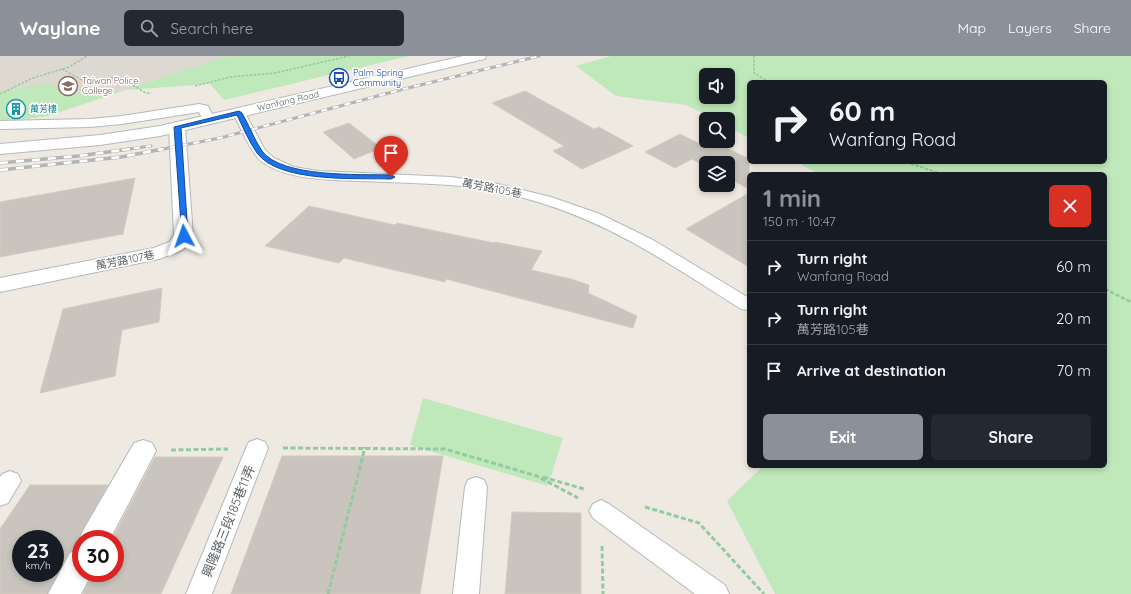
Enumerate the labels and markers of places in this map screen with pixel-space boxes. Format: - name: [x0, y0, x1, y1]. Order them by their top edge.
- bus stop icon: Palm Spring Community: [328, 67, 350, 89]
- place label: Palm Spring Community: [353, 67, 403, 88]
- school or university icon: Taiwan Police College: [57, 75, 79, 97]
- place label: Taiwan Police College: [82, 75, 138, 96]
- building icon: 萬芳樓: [5, 98, 27, 120]
- place label: 萬芳樓: [30, 103, 57, 114]
- pin: [374, 136, 408, 177]

